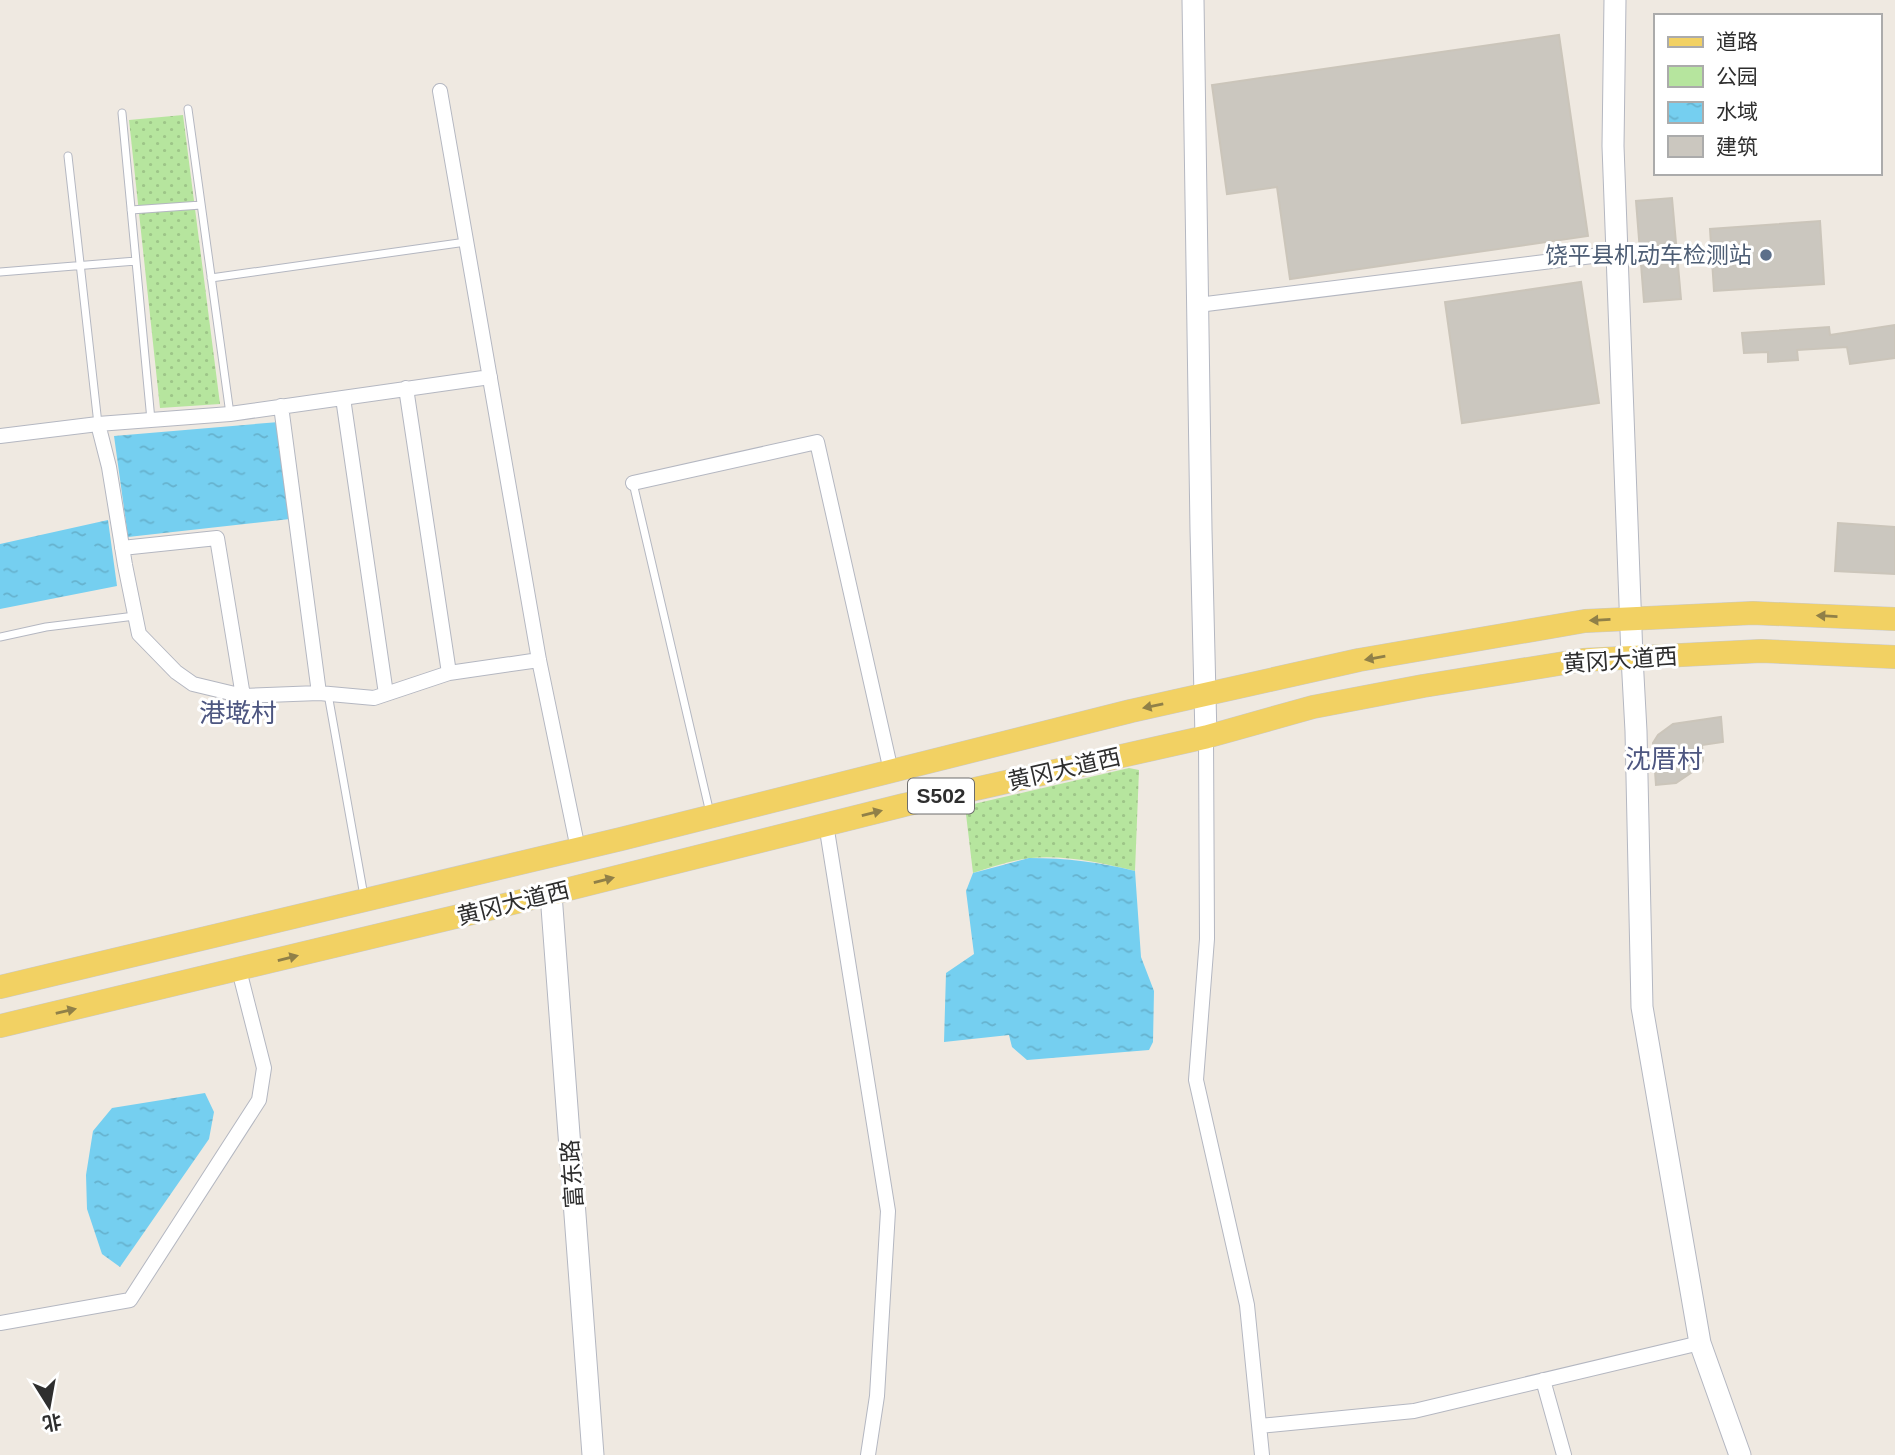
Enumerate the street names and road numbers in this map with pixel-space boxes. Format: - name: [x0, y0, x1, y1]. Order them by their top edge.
- street label: 黄冈大道西: [1562, 643, 1678, 677]
- street label: 黄冈大道西: [1005, 743, 1123, 795]
- road number: S502: [908, 778, 974, 814]
- street label: 黄冈大道西: [454, 876, 572, 930]
- street label: 富东路: [557, 1139, 587, 1209]

